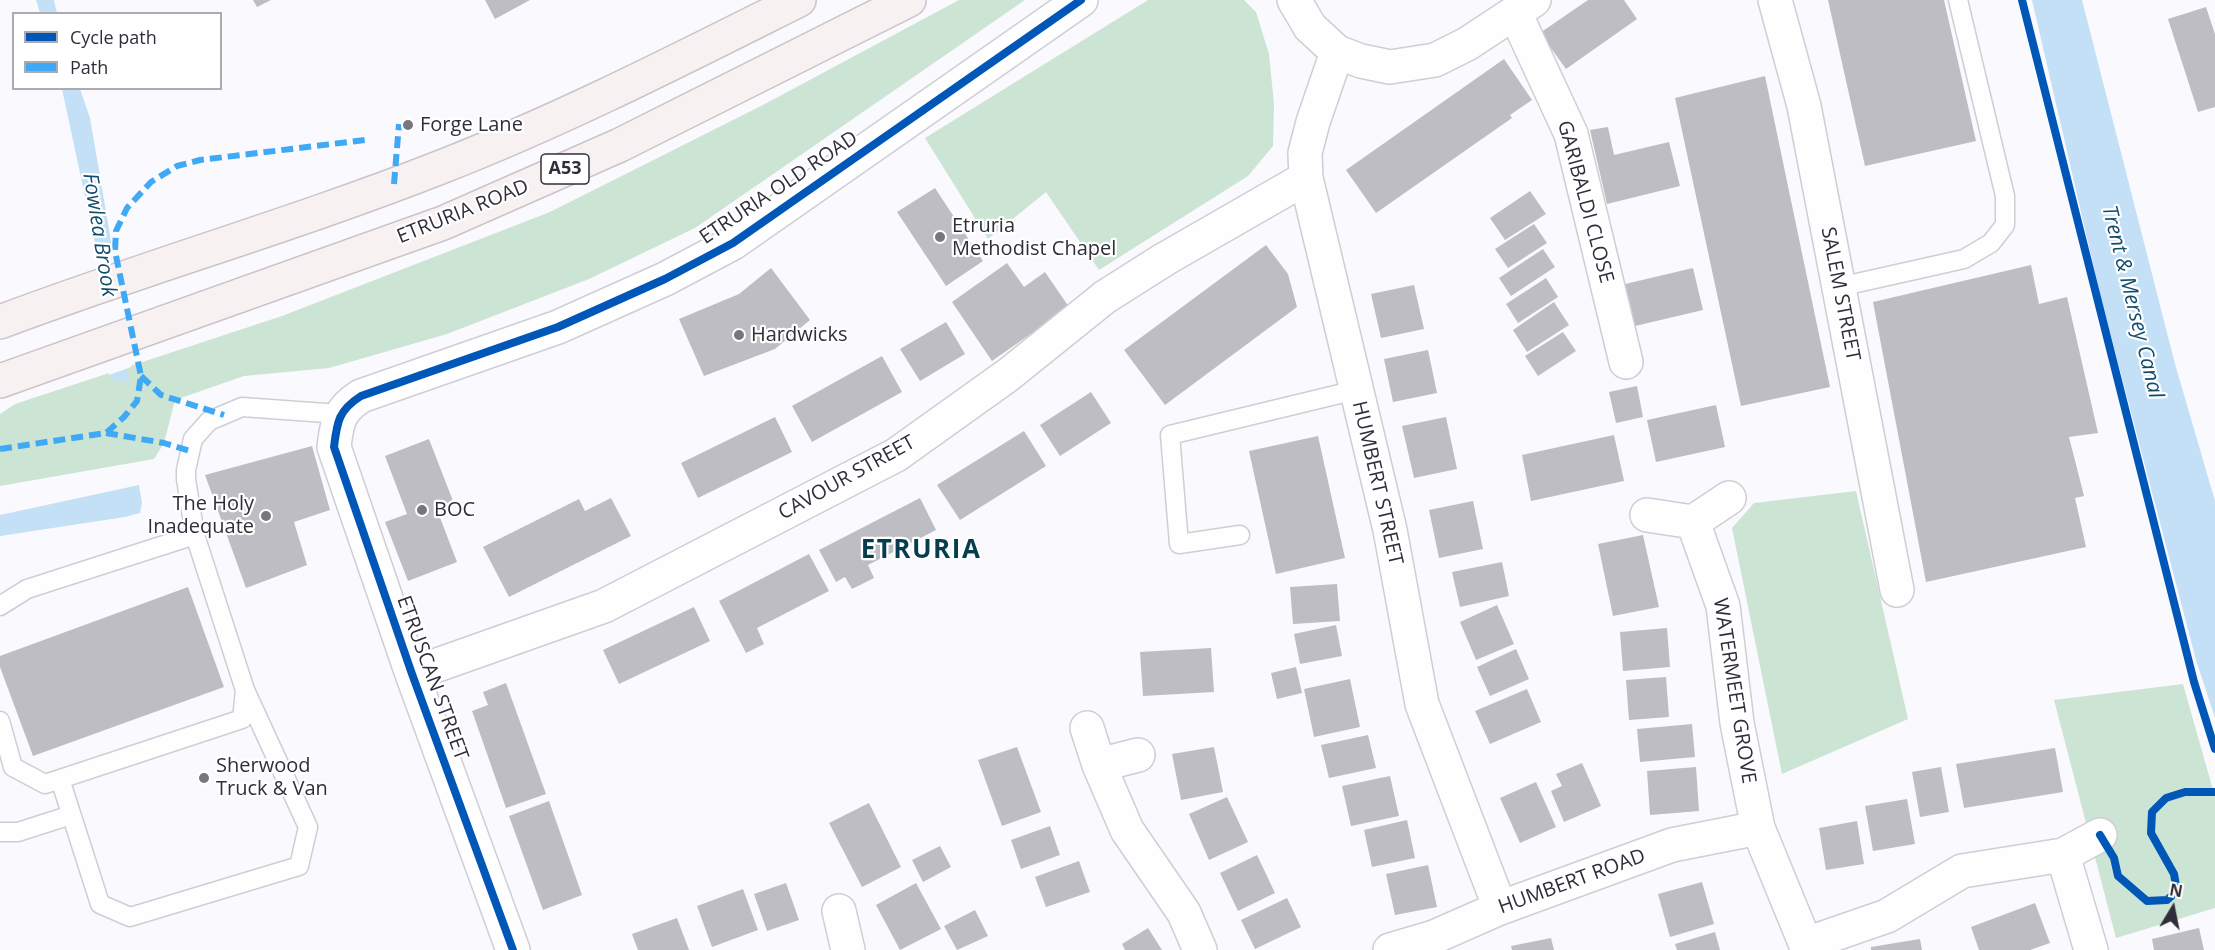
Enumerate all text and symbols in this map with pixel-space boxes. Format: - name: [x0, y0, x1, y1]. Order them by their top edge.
- legend: [12, 12, 222, 90]
- text: Cycle path: [70, 25, 157, 49]
- text: Path: [70, 55, 108, 79]
- place label: Forge Lane: [420, 113, 523, 137]
- marker: Forge Lane: [401, 118, 415, 132]
- street label: GARIBALDI CLOSE: [1552, 118, 1618, 286]
- street label: ETRURIA OLD ROAD: [695, 126, 863, 250]
- road number: A53: [541, 154, 589, 184]
- water label: Fowlea Brook: [77, 171, 121, 299]
- street label: ETRURIA ROAD: [394, 175, 532, 249]
- water label: Trent & Mersey Canal: [2096, 203, 2168, 401]
- place label: Etruria Methodist Chapel: [952, 214, 1116, 261]
- street label: SALEM STREET: [1815, 225, 1865, 363]
- marker: Etruria Methodist Chapel: [933, 230, 947, 244]
- place label: Hardwicks: [751, 323, 847, 347]
- marker: Hardwicks: [732, 328, 746, 342]
- street label: HUMBERT STREET: [1346, 399, 1408, 567]
- street label: CAVOUR STREET: [775, 431, 919, 525]
- place label: The Holy Inadequate: [148, 492, 254, 539]
- place label: BOC: [434, 498, 475, 522]
- marker: BOC: [415, 503, 429, 517]
- marker: The Holy Inadequate: [259, 509, 273, 523]
- district label: ETRURIA: [861, 535, 981, 567]
- street label: ETRUSCAN STREET: [391, 593, 473, 763]
- street label: WATERMEET GROVE: [1707, 597, 1761, 785]
- place label: Sherwood Truck & Van: [216, 754, 328, 801]
- marker: Sherwood Truck & Van: [197, 771, 211, 785]
- street label: HUMBERT ROAD: [1495, 844, 1649, 920]
- north arrow: [2143, 878, 2203, 938]
- text: N: [2168, 878, 2184, 902]

